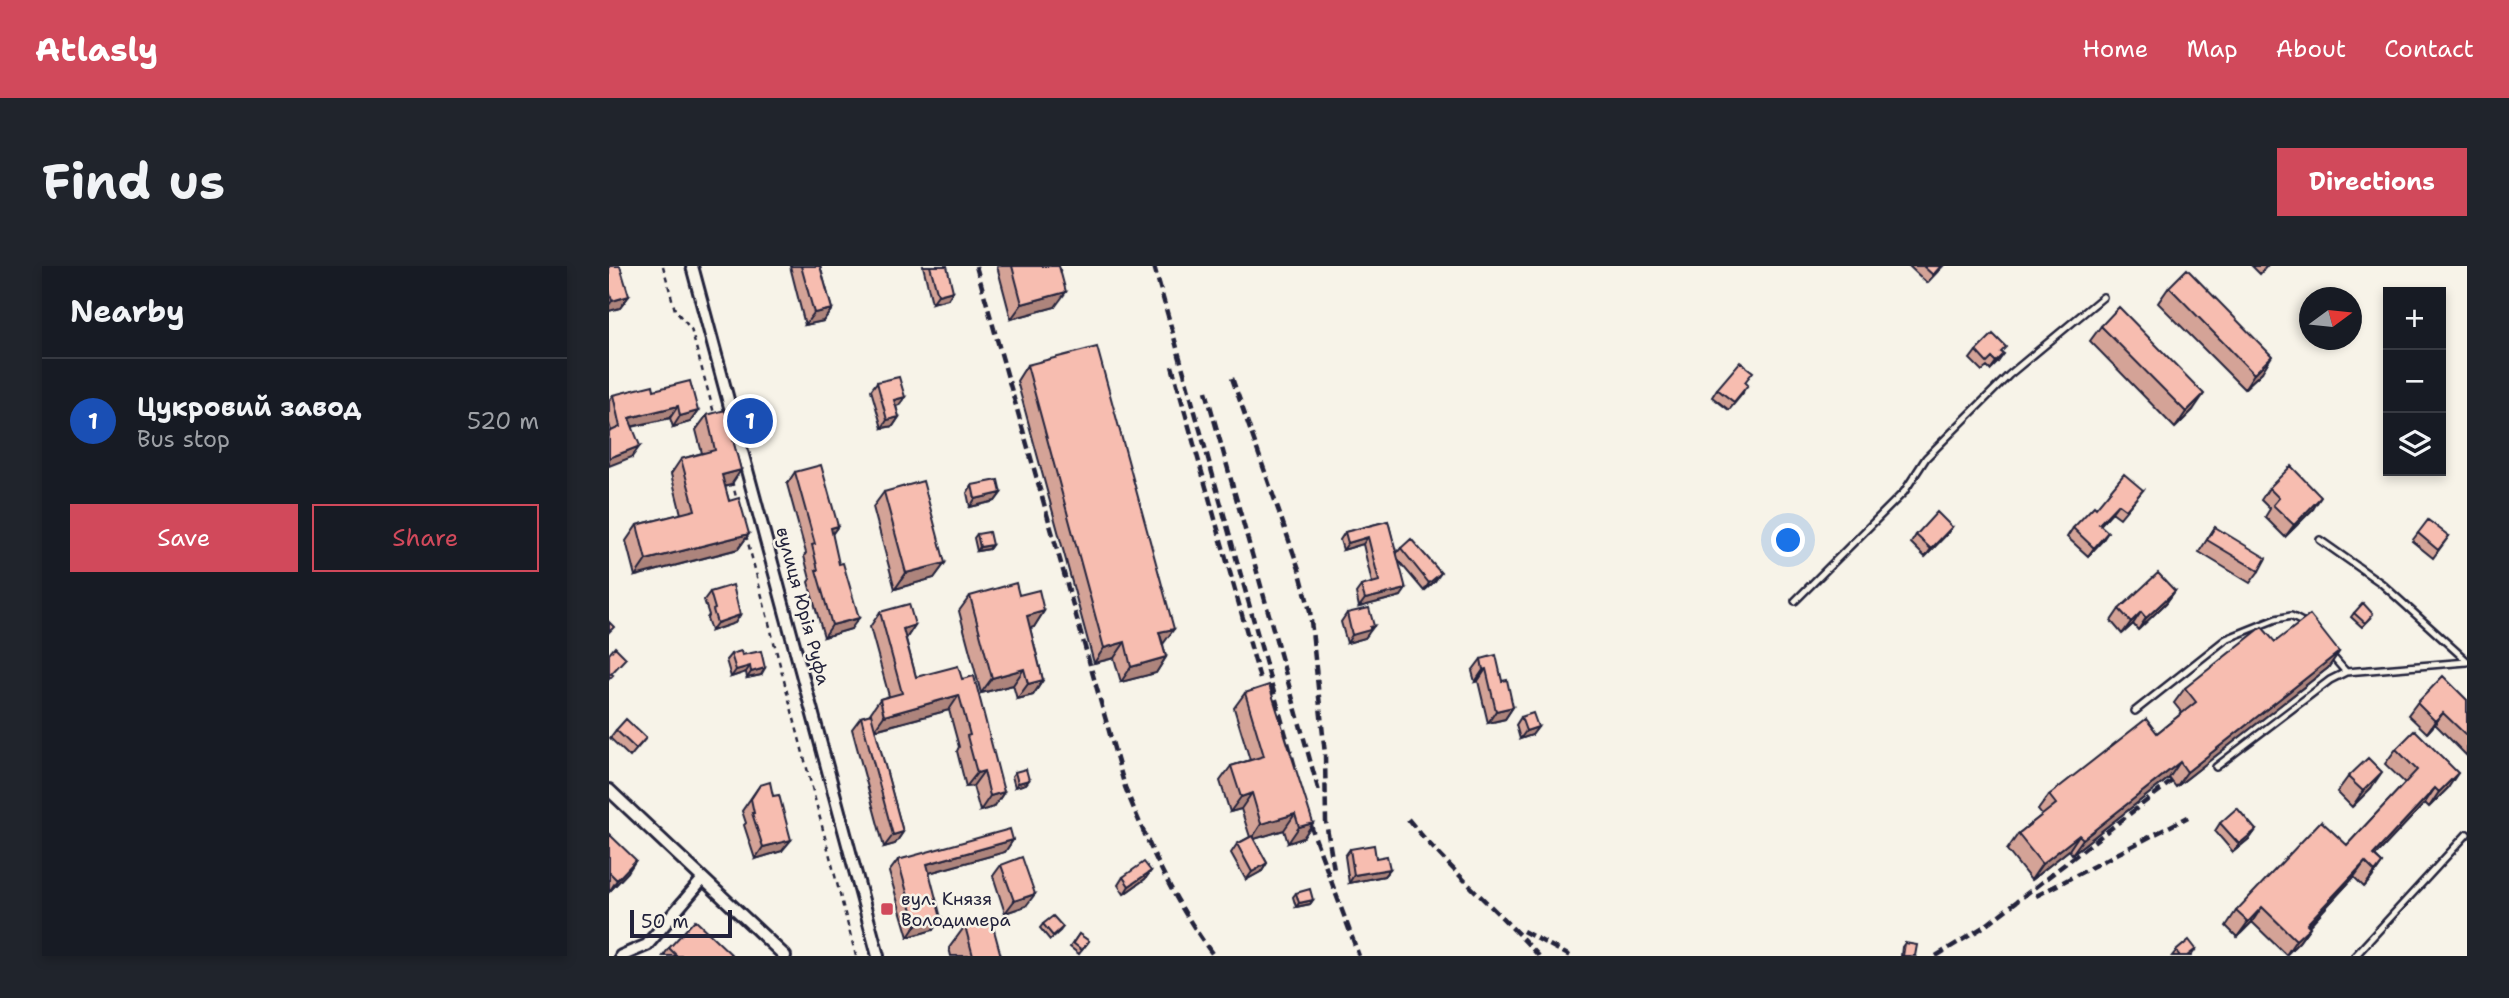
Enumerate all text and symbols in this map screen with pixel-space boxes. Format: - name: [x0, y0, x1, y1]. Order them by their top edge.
- text: Atlasly: [35, 27, 158, 72]
- text: Home: [2082, 33, 2148, 65]
- text: Map: [2186, 33, 2238, 65]
- text: About: [2276, 33, 2346, 65]
- text: Contact: [2384, 33, 2474, 65]
- button: Directions: [2277, 148, 2467, 216]
- text: Find us: [42, 149, 225, 215]
- north arrow: [2299, 287, 2362, 350]
- map controls: [2383, 287, 2446, 476]
- button: +: [2383, 287, 2446, 350]
- text: Nearby: [70, 291, 185, 332]
- button: −: [2383, 350, 2446, 413]
- text: Цукровий завод: [137, 389, 361, 424]
- pin: 1: [727, 395, 773, 447]
- text: 1: [88, 406, 98, 436]
- text: 520 m: [467, 406, 539, 436]
- button: layers: [2383, 413, 2446, 476]
- text: Bus stop: [137, 424, 230, 454]
- button: Save: [70, 504, 298, 572]
- button: Share: [312, 504, 539, 572]
- your location: [1771, 523, 1805, 557]
- street label: вулиця Юрія Руфа: [770, 524, 836, 688]
- place label: вул. Князя Володимера: [901, 887, 1011, 932]
- marker: вул. Князя Володимера: [879, 901, 895, 917]
- scale bar: [630, 907, 731, 939]
- text: 50 m: [641, 909, 689, 934]

